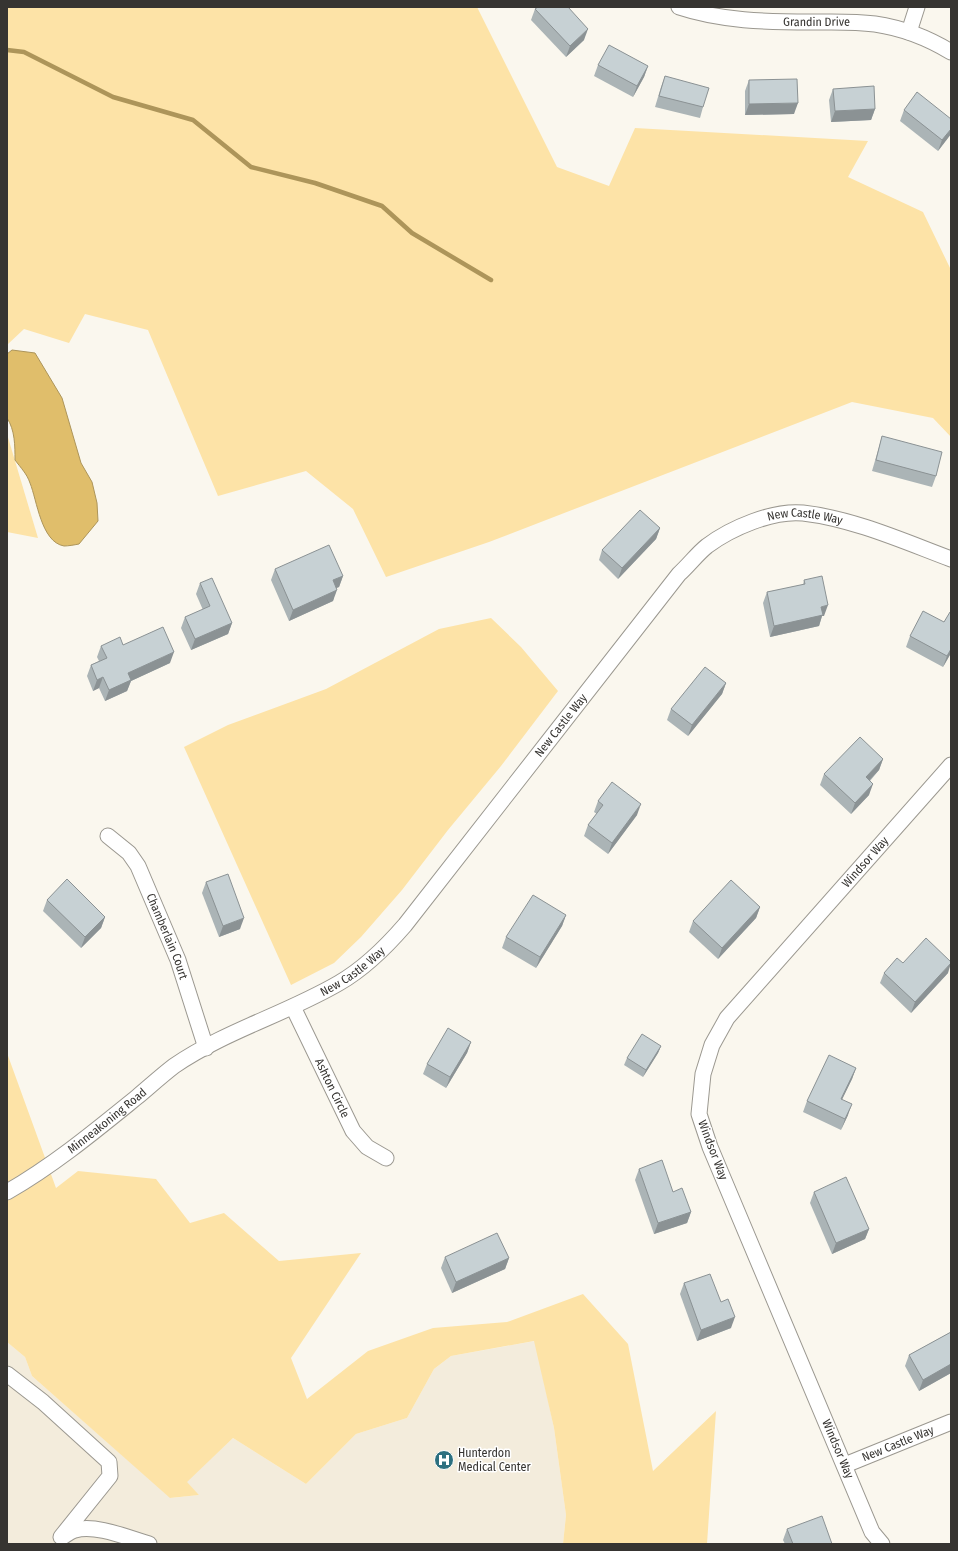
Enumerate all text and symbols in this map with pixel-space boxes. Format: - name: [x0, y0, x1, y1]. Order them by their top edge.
- street label: Grandin Drive: [783, 15, 850, 29]
- street label: New Castle Way: [766, 506, 845, 528]
- street label: New Castle Way: [532, 690, 590, 760]
- street label: Windsor Way: [839, 833, 892, 890]
- street label: Chamberlain Court: [143, 891, 191, 981]
- street label: New Castle Way: [318, 943, 388, 999]
- street label: Ashton Circle: [312, 1056, 353, 1120]
- street label: Minneakoning Road: [65, 1085, 149, 1156]
- street label: Windsor Way: [695, 1118, 731, 1182]
- street label: Windsor Way: [819, 1417, 857, 1481]
- street label: New Castle Way: [860, 1423, 936, 1464]
- place label: Hunterdon Medical Center: [458, 1446, 531, 1474]
- hospital icon: Hunterdon Medical Center: [433, 1449, 455, 1471]

